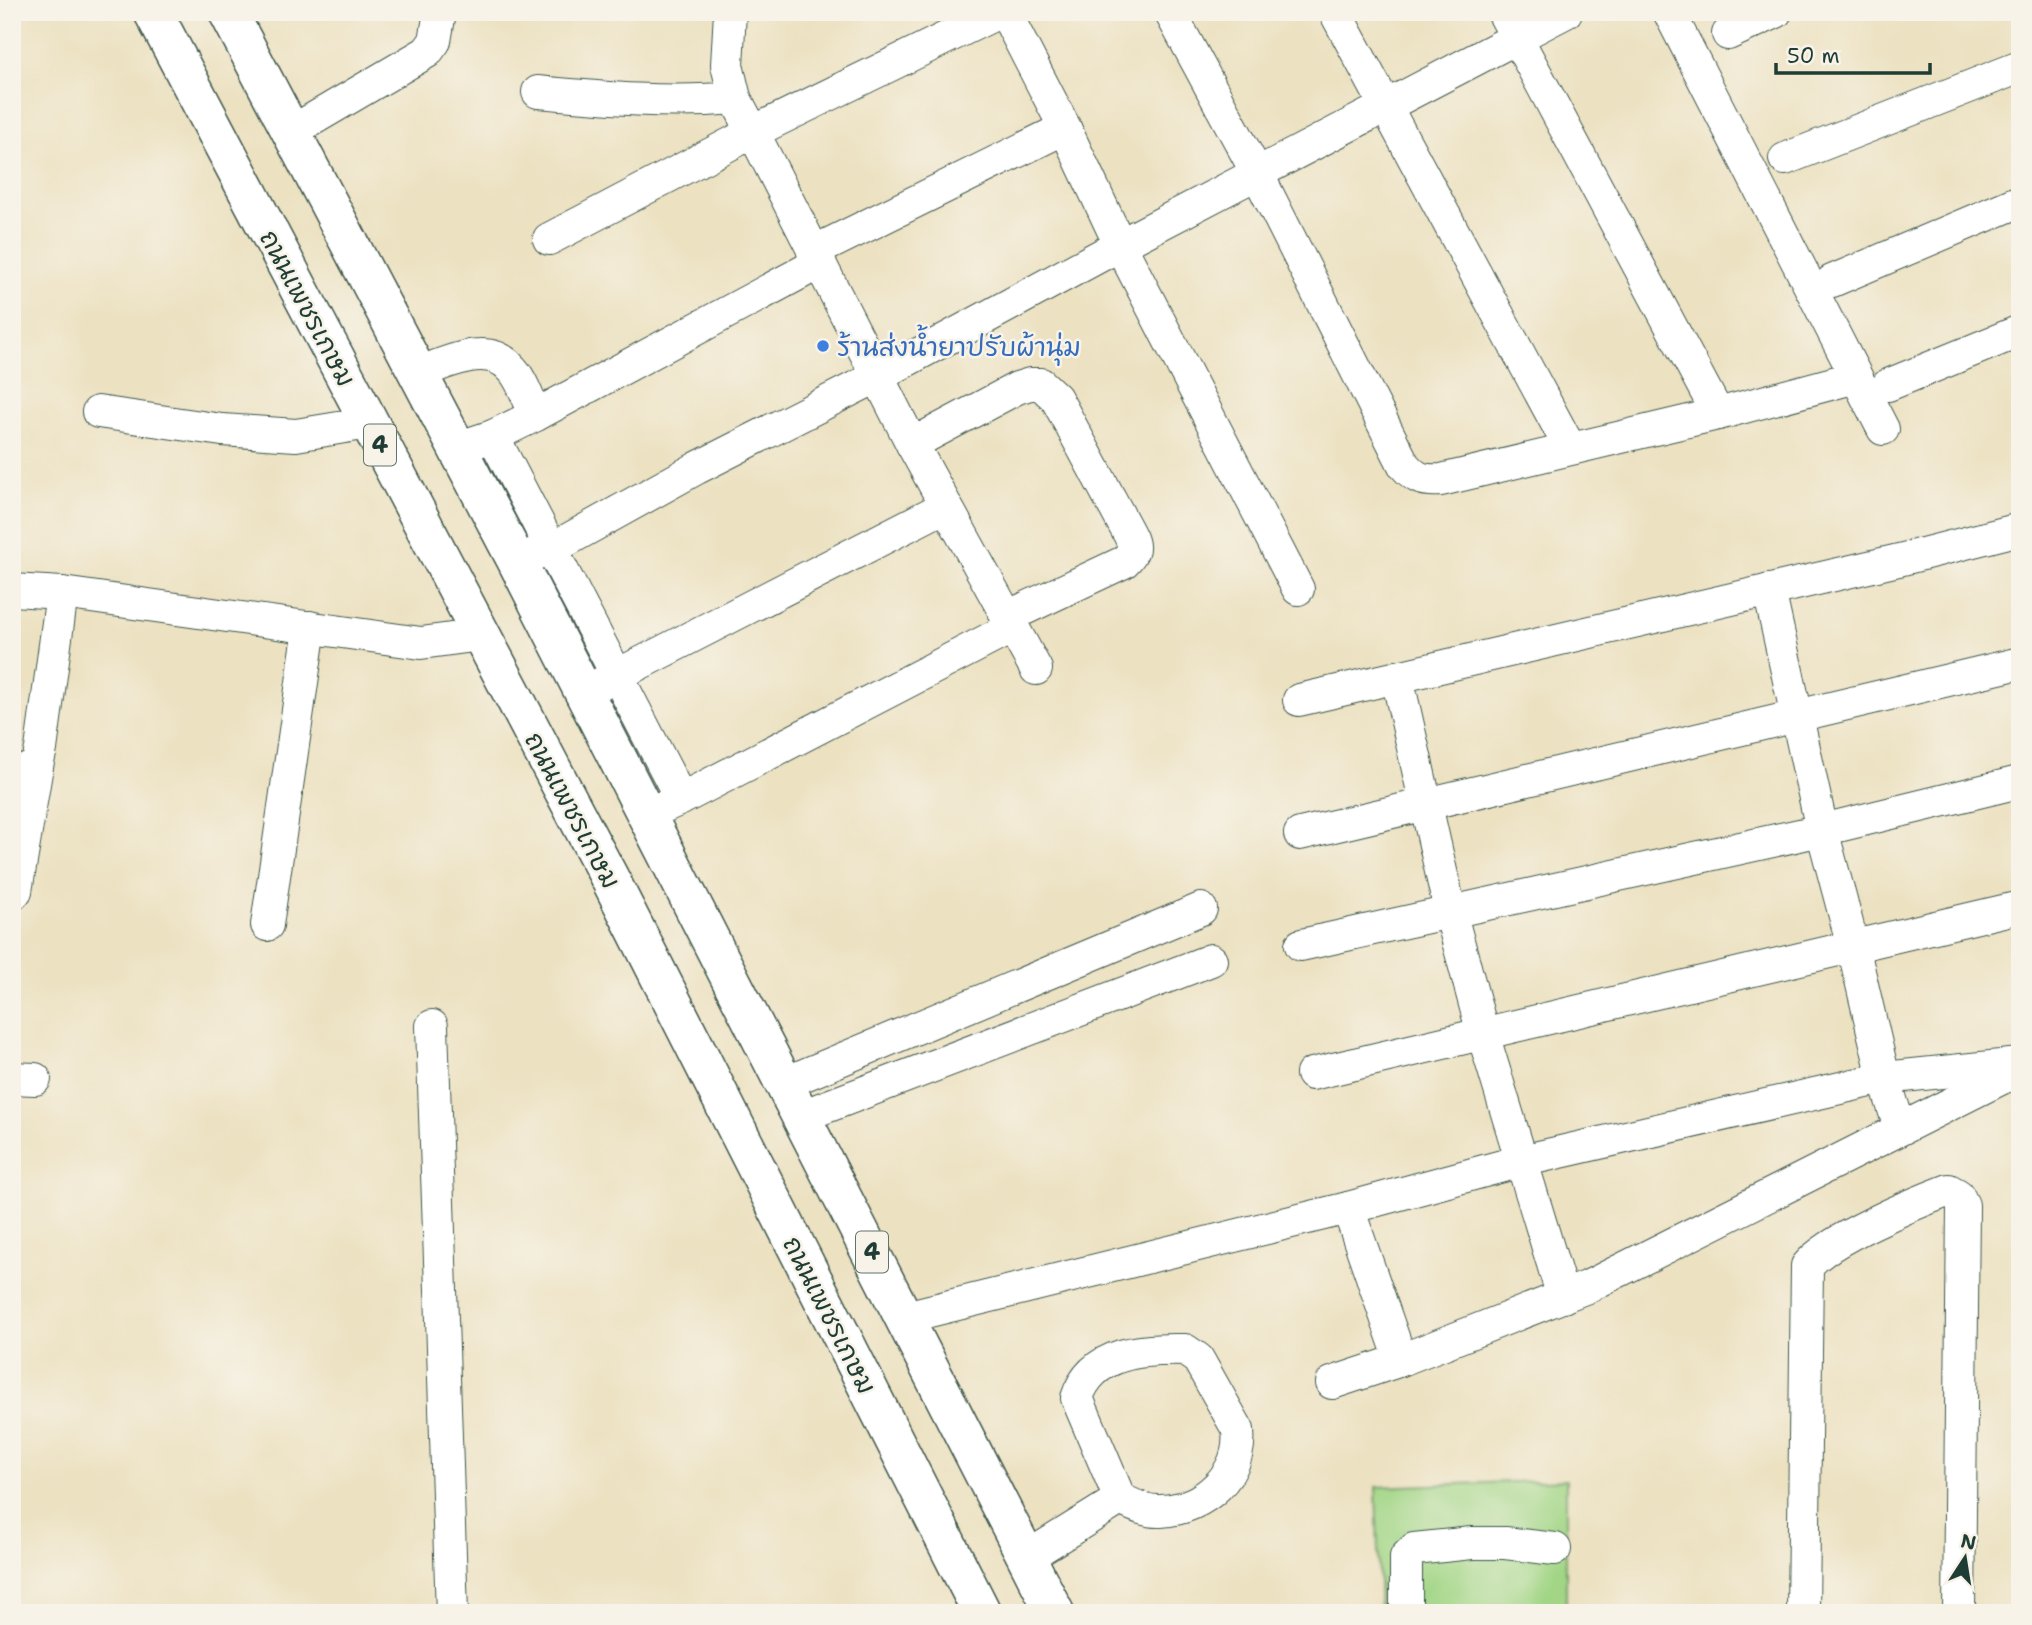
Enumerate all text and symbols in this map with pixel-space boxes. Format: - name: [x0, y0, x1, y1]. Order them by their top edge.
- scale bar: [1776, 32, 1930, 76]
- text: 50 m: [1787, 42, 1840, 70]
- street label: ถนนเพชรเกษม: [252, 223, 364, 393]
- place label: ร้านส่งน้ำยาปรับผ้านุ่ม: [837, 324, 1081, 366]
- marker: ร้านส่งน้ำยาปรับผ้านุ่ม: [815, 338, 831, 354]
- road number: 4: [364, 424, 396, 466]
- street label: ถนนเพชรเกษม: [517, 725, 629, 895]
- street label: ถนนเพชรเกษม: [775, 1230, 885, 1400]
- road number: 4: [856, 1232, 888, 1272]
- north arrow: [1930, 1524, 2000, 1594]
- text: N: [1958, 1528, 1978, 1556]

